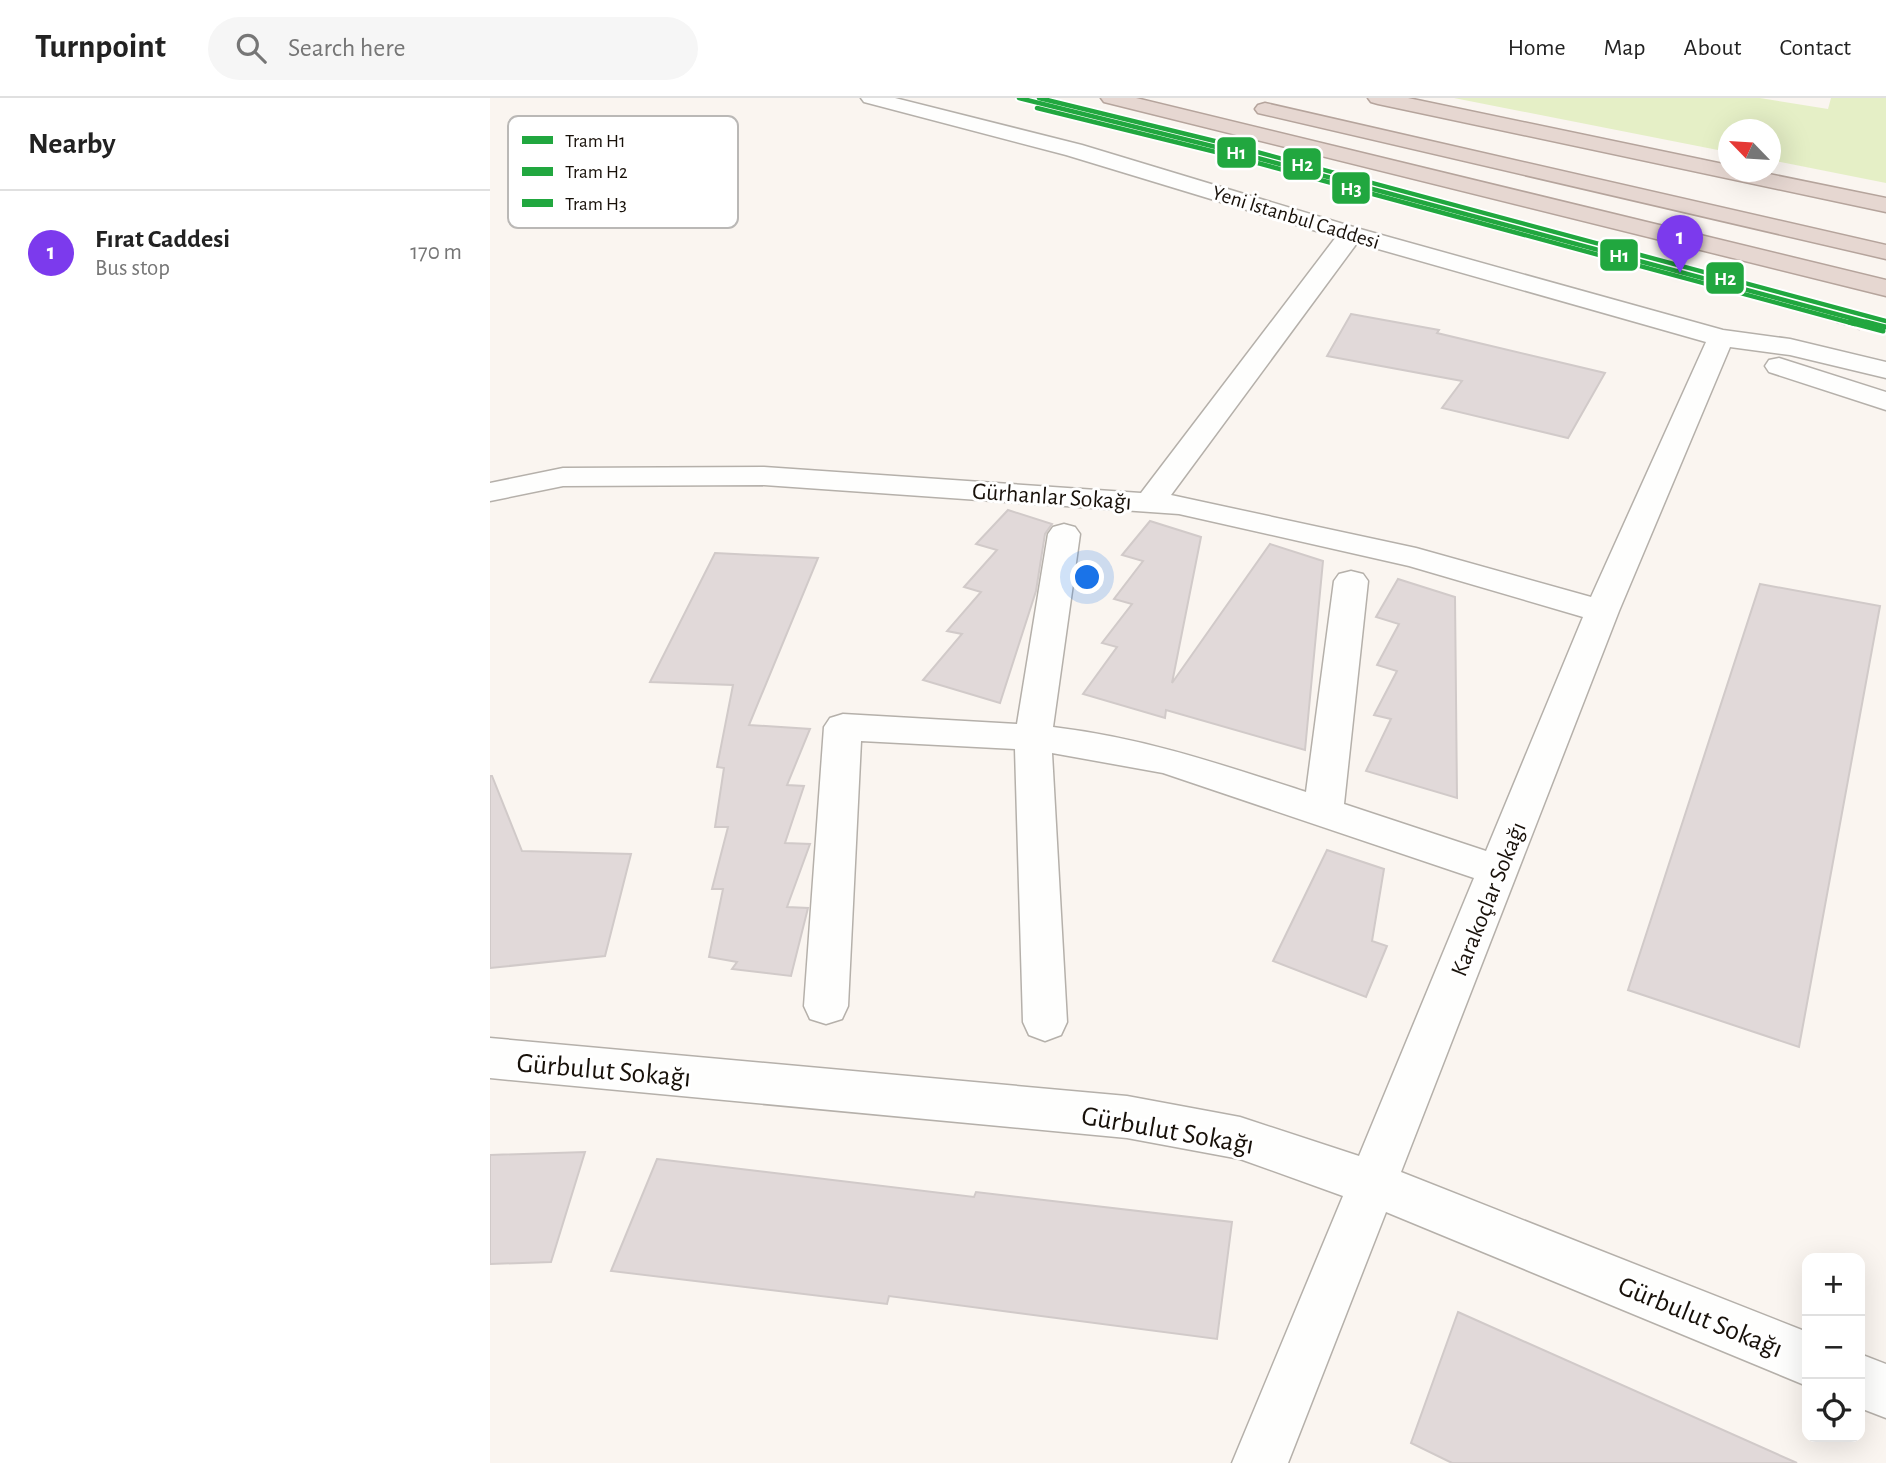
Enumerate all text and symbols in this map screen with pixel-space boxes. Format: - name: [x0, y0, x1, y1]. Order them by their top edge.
- search box: [208, 17, 698, 80]
- icon: search: [232, 29, 270, 67]
- text: Turnpoint: [35, 31, 166, 64]
- text: Search here: [288, 35, 406, 61]
- text: Home: [1508, 36, 1566, 60]
- text: Map: [1604, 36, 1646, 60]
- text: About: [1684, 36, 1741, 60]
- text: Contact: [1779, 36, 1851, 60]
- legend: [508, 116, 738, 228]
- north arrow: [1718, 119, 1781, 182]
- text: Nearby: [28, 129, 116, 159]
- text: Tram H1: [565, 132, 626, 151]
- line badge: H1: [1216, 136, 1257, 169]
- text: H1: [1226, 144, 1246, 163]
- line badge: H2: [1282, 147, 1322, 181]
- text: H2: [1291, 156, 1313, 175]
- text: Tram H2: [565, 163, 628, 182]
- line badge: H3: [1331, 171, 1371, 205]
- text: H3: [1340, 180, 1362, 199]
- street label: Yeni İstanbul Caddesi: [1210, 181, 1382, 253]
- text: Tram H3: [565, 195, 627, 214]
- pin: 1: [1657, 215, 1703, 273]
- text: Fırat Caddesi: [95, 226, 230, 252]
- line badge: H1: [1599, 238, 1639, 272]
- text: 1: [47, 241, 55, 264]
- text: 170 m: [410, 241, 462, 264]
- text: H1: [1609, 247, 1629, 266]
- text: Bus stop: [95, 257, 170, 280]
- line badge: H2: [1705, 261, 1745, 295]
- text: H2: [1714, 270, 1736, 289]
- street label: Gürhanlar Sokağı: [971, 479, 1132, 515]
- your location: [1070, 560, 1104, 594]
- street label: Karakoçlar Sokağı: [1447, 819, 1531, 980]
- street label: Gürbulut Sokağı: [516, 1049, 692, 1093]
- street label: Gürbulut Sokağı: [1079, 1102, 1256, 1160]
- map controls: [1802, 1253, 1865, 1442]
- button: +: [1802, 1253, 1865, 1316]
- street label: Gürbulut Sokağı: [1614, 1272, 1786, 1364]
- button: −: [1802, 1316, 1865, 1379]
- button: locate: [1802, 1379, 1865, 1442]

